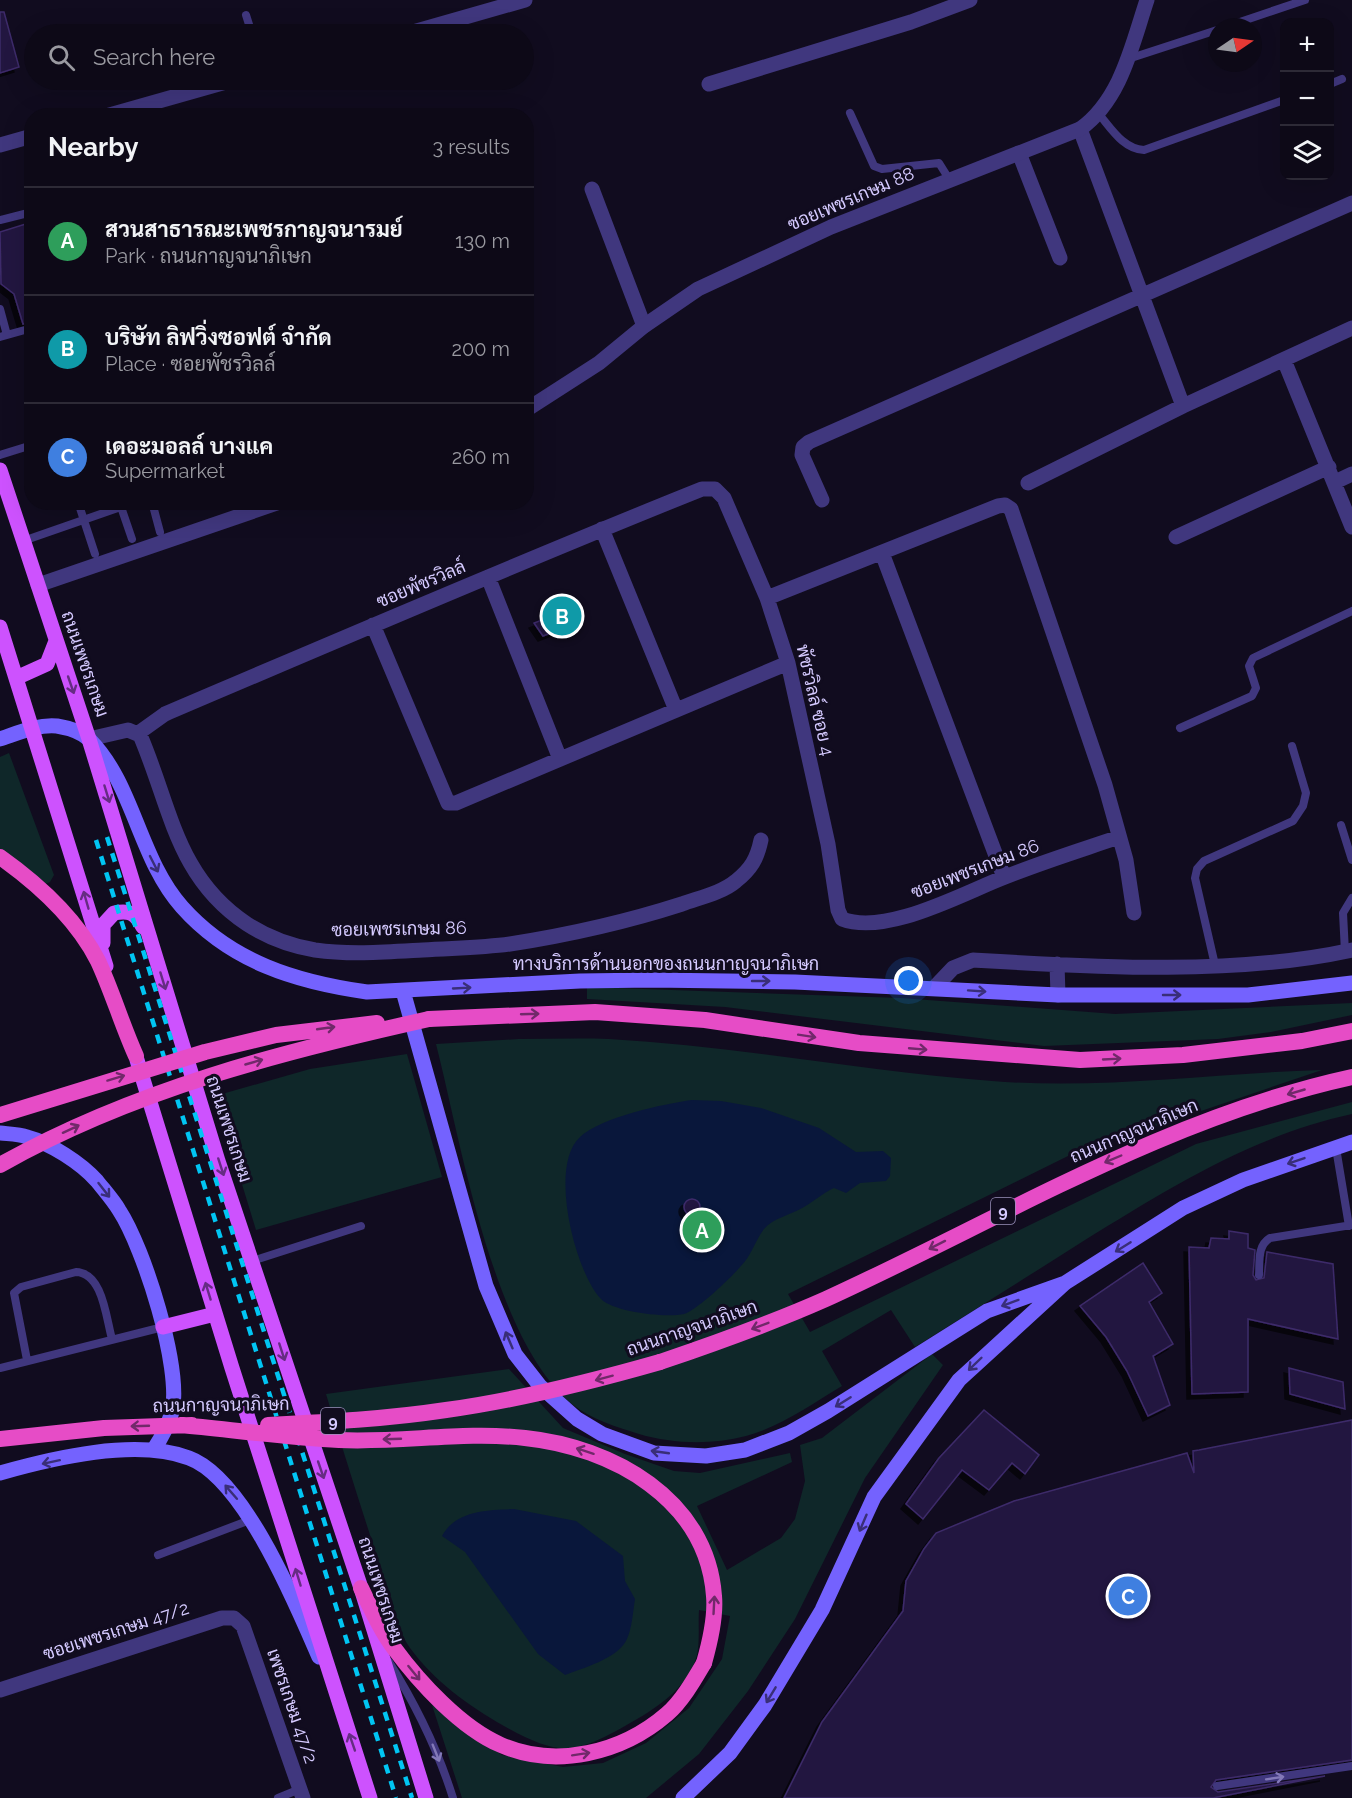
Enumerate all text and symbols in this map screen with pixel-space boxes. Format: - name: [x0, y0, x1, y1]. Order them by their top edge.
- north arrow: [1208, 18, 1262, 72]
- map controls: [1280, 18, 1334, 180]
- button: +: [1280, 18, 1334, 72]
- search box: [24, 24, 534, 90]
- icon: search: [45, 41, 78, 74]
- text: Search here: [93, 44, 215, 70]
- button: −: [1280, 72, 1334, 126]
- button: layers: [1280, 126, 1334, 180]
- text: Nearby: [48, 132, 138, 162]
- text: 3 results: [432, 135, 510, 159]
- street label: ซอยเพชรเกษม 88: [784, 162, 917, 235]
- text: สวนสาธารณะเพชรกาญจนารมย์: [105, 216, 403, 242]
- text: A: [61, 229, 74, 253]
- text: 130 m: [455, 229, 510, 253]
- text: Park · ถนนกาญจนาภิเษก: [105, 244, 312, 268]
- text: บริษัท ลิฟวิ่งซอฟต์ จำกัด: [105, 324, 332, 350]
- text: B: [61, 337, 74, 361]
- text: 200 m: [452, 337, 510, 361]
- text: Place · ซอยพัชรวิลล์: [105, 352, 276, 376]
- text: เดอะมอลล์ บางแค: [105, 433, 273, 459]
- text: C: [61, 445, 74, 469]
- text: 260 m: [452, 445, 510, 469]
- text: Supermarket: [105, 459, 225, 483]
- street label: ซอยพัชรวิลล์: [372, 554, 468, 612]
- pin: B: [542, 594, 582, 638]
- street label: ถนนเพชรเกษม: [58, 608, 113, 720]
- street label: พัชรวิลล์ ซอย 4: [792, 642, 840, 758]
- one-way arrow: [67, 675, 78, 694]
- one-way arrow: [102, 784, 113, 803]
- street label: ซอยเพชรเกษม 86: [908, 834, 1042, 903]
- one-way arrow: [149, 855, 161, 873]
- one-way arrow: [80, 891, 91, 910]
- street label: ซอยเพชรเกษม 86: [331, 917, 467, 940]
- street label: ทางบริการด้านนอกของถนนกาญจนาภิเษก: [513, 952, 819, 975]
- your location: [894, 966, 923, 995]
- one-way arrow: [158, 971, 169, 990]
- one-way arrow: [751, 975, 771, 987]
- one-way arrow: [451, 982, 471, 993]
- one-way arrow: [967, 985, 987, 996]
- one-way arrow: [1162, 989, 1182, 1001]
- one-way arrow: [519, 1008, 539, 1019]
- one-way arrow: [315, 1023, 335, 1034]
- one-way arrow: [797, 1030, 816, 1041]
- one-way arrow: [907, 1044, 927, 1055]
- one-way arrow: [1102, 1053, 1122, 1064]
- one-way arrow: [244, 1056, 263, 1068]
- one-way arrow: [106, 1071, 125, 1082]
- street label: ถนนเพชรเกษม: [202, 1073, 257, 1185]
- one-way arrow: [1286, 1087, 1305, 1098]
- street label: ถนนกาญจนาภิเษก: [1067, 1094, 1201, 1168]
- one-way arrow: [61, 1122, 79, 1134]
- one-way arrow: [1104, 1154, 1122, 1165]
- one-way arrow: [1288, 1156, 1306, 1167]
- one-way arrow: [216, 1157, 227, 1176]
- one-way arrow: [97, 1181, 110, 1197]
- road number: 9: [991, 1198, 1015, 1224]
- pin: A: [682, 1208, 722, 1252]
- one-way arrow: [929, 1239, 947, 1251]
- one-way arrow: [1115, 1242, 1132, 1254]
- one-way arrow: [202, 1281, 213, 1300]
- street label: ถนนกาญจนาภิเษก: [624, 1295, 760, 1361]
- one-way arrow: [1001, 1298, 1020, 1309]
- one-way arrow: [752, 1322, 770, 1333]
- one-way arrow: [503, 1332, 514, 1350]
- one-way arrow: [277, 1342, 288, 1361]
- one-way arrow: [968, 1357, 983, 1372]
- one-way arrow: [595, 1372, 614, 1384]
- street label: ถนนกาญจนาภิเษก: [152, 1393, 290, 1417]
- one-way arrow: [835, 1397, 852, 1409]
- road number: 9: [321, 1408, 345, 1434]
- one-way arrow: [131, 1421, 150, 1432]
- one-way arrow: [383, 1433, 403, 1444]
- one-way arrow: [576, 1445, 595, 1456]
- one-way arrow: [651, 1447, 670, 1458]
- one-way arrow: [41, 1456, 60, 1468]
- one-way arrow: [317, 1460, 328, 1479]
- one-way arrow: [224, 1485, 238, 1500]
- one-way arrow: [857, 1513, 868, 1531]
- street label: ถนนเพชรเกษม: [354, 1534, 409, 1646]
- one-way arrow: [292, 1568, 303, 1587]
- pin: C: [1108, 1574, 1148, 1618]
- one-way arrow: [708, 1596, 719, 1616]
- street label: ซอยเพชรเกษม 47/2: [40, 1597, 191, 1664]
- street label: เพชรเกษม 47/2: [263, 1646, 322, 1766]
- one-way arrow: [407, 1665, 421, 1680]
- one-way arrow: [765, 1686, 777, 1703]
- one-way arrow: [345, 1733, 356, 1752]
- one-way arrow: [431, 1743, 442, 1761]
- one-way arrow: [570, 1749, 590, 1760]
- one-way arrow: [1264, 1772, 1284, 1783]

